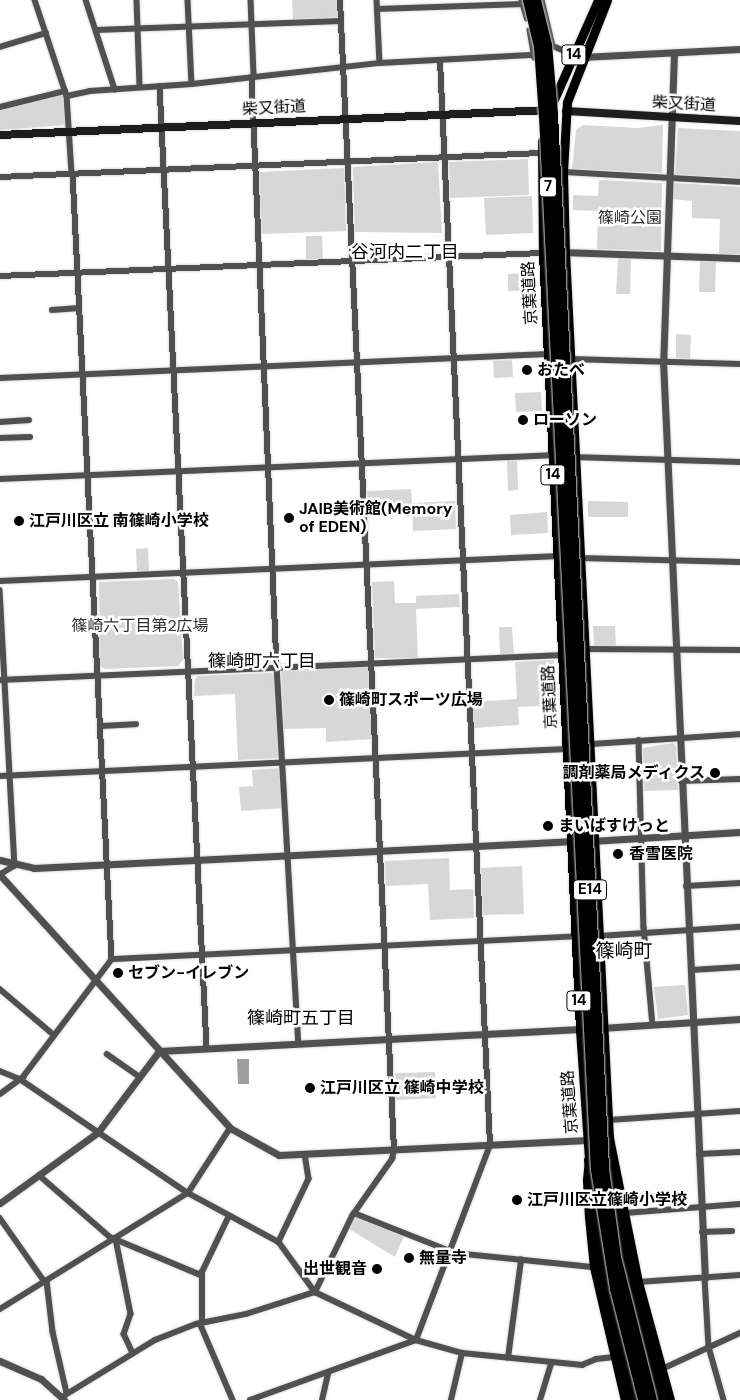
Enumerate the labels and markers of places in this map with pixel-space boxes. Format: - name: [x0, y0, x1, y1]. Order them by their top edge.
- place label: おたべ: [537, 360, 585, 380]
- marker: おたべ: [521, 364, 533, 376]
- place label: ローソン: [533, 410, 597, 430]
- marker: ローソン: [517, 414, 529, 426]
- place label: JAIB美術館(Memory of EDEN): [299, 499, 452, 537]
- place label: 江戸川区立 南篠崎小学校: [29, 511, 209, 531]
- marker: JAIB美術館(Memory of EDEN): [283, 512, 295, 524]
- marker: 江戸川区立 南篠崎小学校: [13, 515, 25, 527]
- place label: 篠崎町スポーツ広場: [339, 690, 483, 710]
- marker: 篠崎町スポーツ広場: [323, 694, 335, 706]
- place label: 調剤薬局メディクス: [561, 763, 705, 783]
- marker: 調剤薬局メディクス: [709, 767, 721, 779]
- place label: まいばすけっと: [558, 816, 670, 836]
- marker: まいばすけっと: [542, 820, 554, 832]
- place label: 香雪医院: [629, 844, 693, 864]
- marker: 香雪医院: [611, 847, 625, 861]
- place label: セブン-イレブン: [128, 963, 249, 983]
- marker: セブン-イレブン: [112, 967, 124, 979]
- place label: 江戸川区立 篠崎中学校: [320, 1078, 484, 1098]
- marker: 江戸川区立 篠崎中学校: [304, 1082, 316, 1094]
- place label: 江戸川区立篠崎小学校: [527, 1190, 687, 1210]
- marker: 江戸川区立篠崎小学校: [511, 1194, 523, 1206]
- place label: 無量寺: [419, 1248, 467, 1268]
- marker: 無量寺: [403, 1252, 415, 1264]
- place label: 出世観音: [303, 1259, 367, 1279]
- marker: 出世観音: [371, 1263, 383, 1275]

